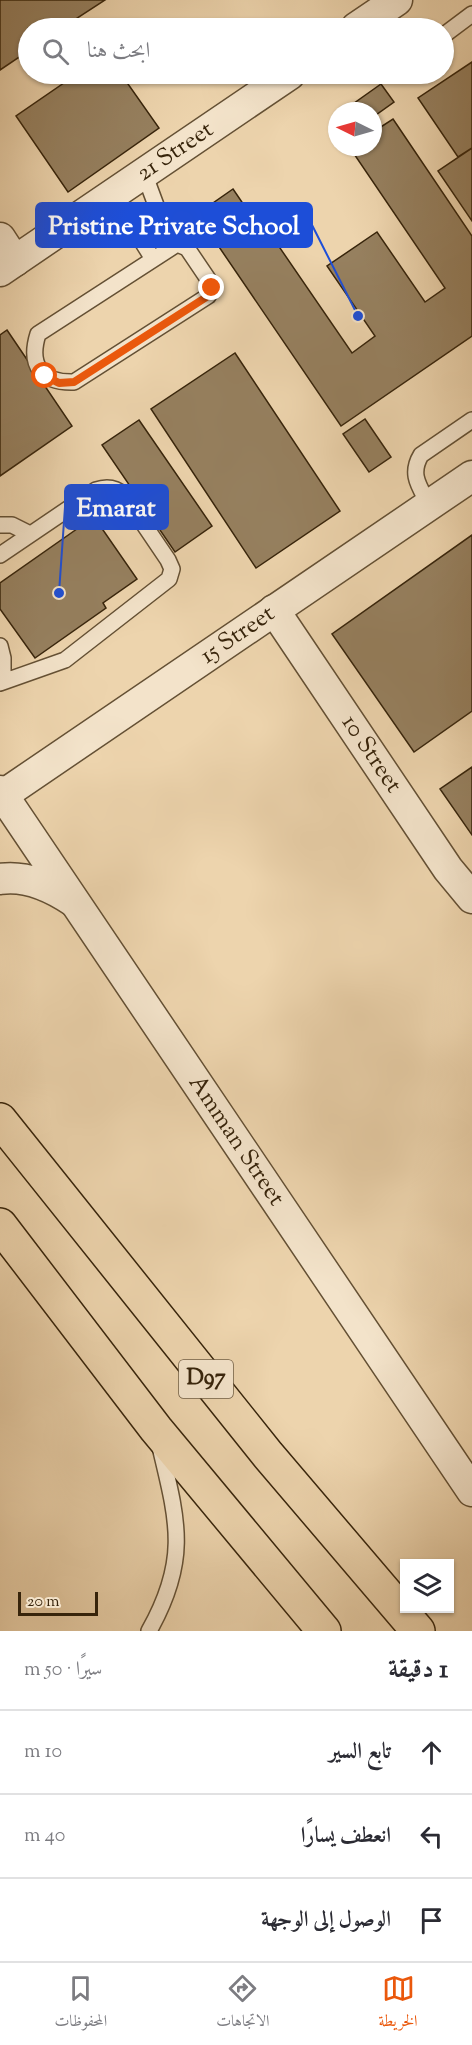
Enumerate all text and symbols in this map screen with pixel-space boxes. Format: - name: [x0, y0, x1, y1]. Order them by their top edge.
- search box: [18, 18, 454, 84]
- icon: search: [39, 35, 72, 68]
- text: ابحث هنا: [87, 36, 150, 68]
- north arrow: [328, 102, 382, 156]
- street label: 21 Street: [130, 113, 221, 190]
- callout: Pristine Private School: [36, 203, 312, 247]
- text: Pristine Private School: [48, 209, 301, 246]
- route end: [198, 274, 224, 300]
- route start: [31, 362, 57, 388]
- callout: Emarat: [65, 485, 168, 529]
- text: Emarat: [76, 491, 156, 528]
- street label: 15 Street: [194, 598, 282, 673]
- street label: 10 Street: [332, 709, 410, 800]
- street label: Amman Street: [179, 1069, 292, 1213]
- road number: D97: [179, 1360, 233, 1398]
- map controls: [400, 1559, 454, 1613]
- button: layers: [400, 1559, 454, 1613]
- scale bar: [18, 1589, 98, 1616]
- text: 20 m: [27, 1591, 60, 1614]
- text: 1 دقيقة: [388, 1652, 448, 1689]
- text: سيرًا · 50 m: [24, 1656, 102, 1685]
- icon: ahead: [415, 1736, 448, 1769]
- text: تابع السير: [329, 1737, 391, 1769]
- text: 10 m: [24, 1738, 62, 1767]
- icon: left: [415, 1820, 448, 1853]
- text: انعطف يسارًا: [301, 1821, 391, 1853]
- text: 40 m: [24, 1822, 65, 1851]
- icon: arrive: [415, 1904, 448, 1937]
- text: الوصول إلى الوجهة: [261, 1905, 391, 1937]
- tab: المحفوظات: [55, 1972, 107, 2036]
- tab: الاتجاهات: [216, 1972, 270, 2036]
- tab: الخريطة: [379, 1972, 418, 2036]

